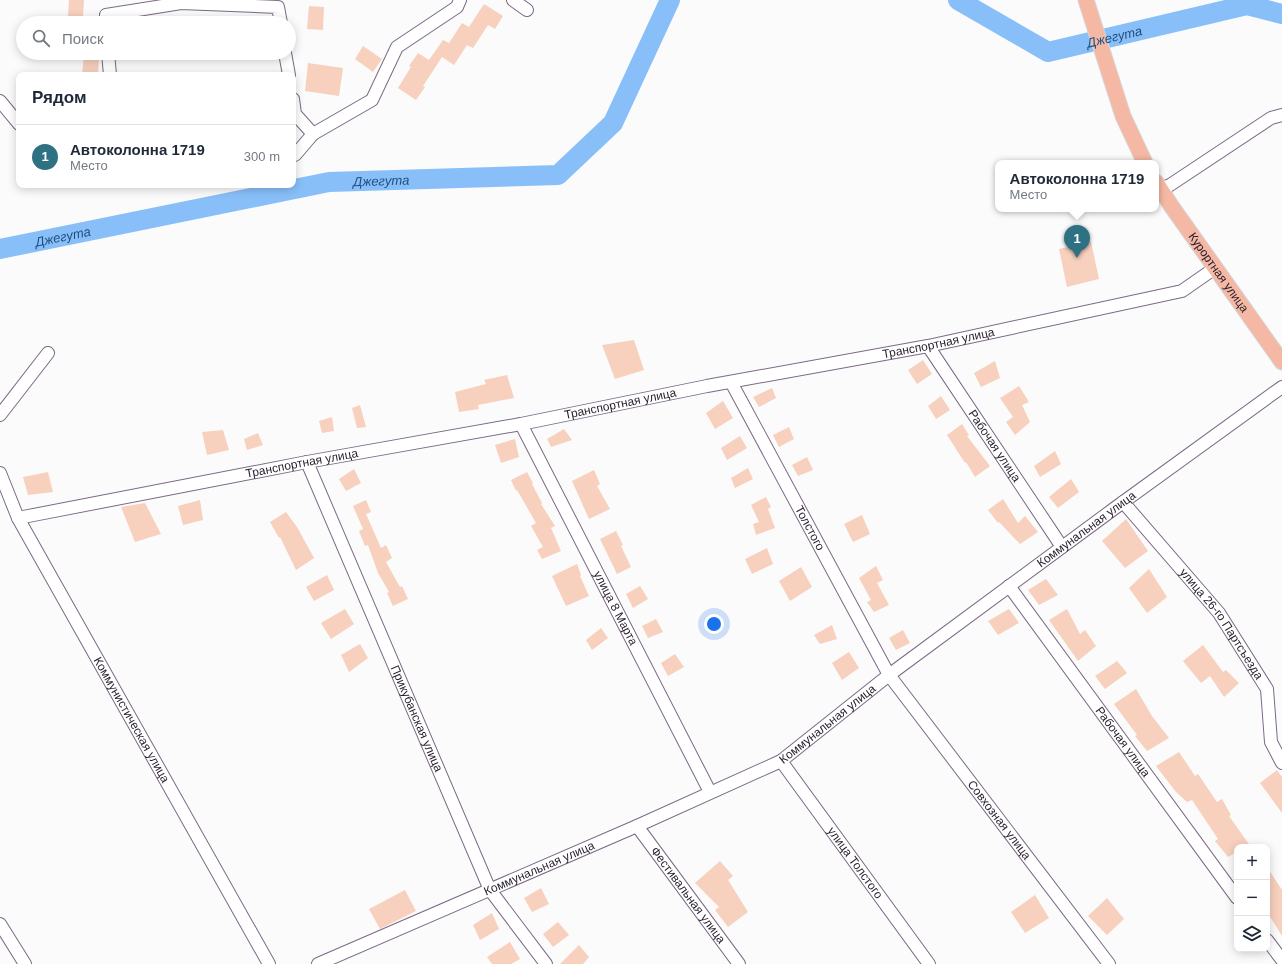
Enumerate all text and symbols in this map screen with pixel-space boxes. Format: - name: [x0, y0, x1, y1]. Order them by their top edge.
- search box: [16, 16, 296, 60]
- water label: Джегута: [1083, 23, 1143, 51]
- icon: search: [30, 27, 52, 49]
- text: Поиск: [62, 30, 104, 47]
- text: Рядом: [32, 88, 87, 107]
- text: Автоколонна 1719: [70, 141, 205, 158]
- text: 1: [41, 149, 49, 164]
- text: 300 m: [244, 149, 280, 164]
- text: Место: [70, 158, 108, 173]
- popup: [995, 160, 1159, 212]
- text: Автоколонна 1719: [1010, 170, 1144, 187]
- water label: Джегута: [351, 173, 410, 189]
- text: Место: [1010, 187, 1047, 202]
- water label: Джегута: [32, 224, 92, 250]
- pin: 1: [1064, 225, 1090, 258]
- street label: Курортная улица: [1185, 230, 1252, 315]
- street label: Транспортная улица: [881, 325, 996, 361]
- street label: Транспортная улица: [563, 385, 678, 422]
- street label: Рабочая улица: [966, 407, 1024, 485]
- street label: Транспортная улица: [244, 446, 359, 481]
- street label: Коммунальная улица: [1034, 488, 1139, 570]
- street label: Толстого: [792, 503, 828, 553]
- street label: улица 26-го Партсъезда: [1177, 566, 1266, 682]
- street label: улица 8 Марта: [591, 569, 641, 648]
- your location: [704, 614, 724, 634]
- street label: Коммунистическая улица: [91, 655, 173, 785]
- street label: Прикубанская улица: [388, 663, 446, 774]
- street label: Коммунальная улица: [777, 681, 879, 767]
- street label: Рабочая улица: [1093, 704, 1153, 780]
- street label: Совхозная улица: [965, 778, 1034, 863]
- street label: улица Толстого: [825, 824, 886, 902]
- street label: Коммунальная улица: [482, 838, 597, 898]
- street label: Фестивальная улица: [648, 844, 729, 946]
- map controls: [1234, 844, 1270, 952]
- button: +: [1234, 844, 1270, 880]
- button: −: [1234, 880, 1270, 916]
- button: layers: [1234, 916, 1270, 952]

